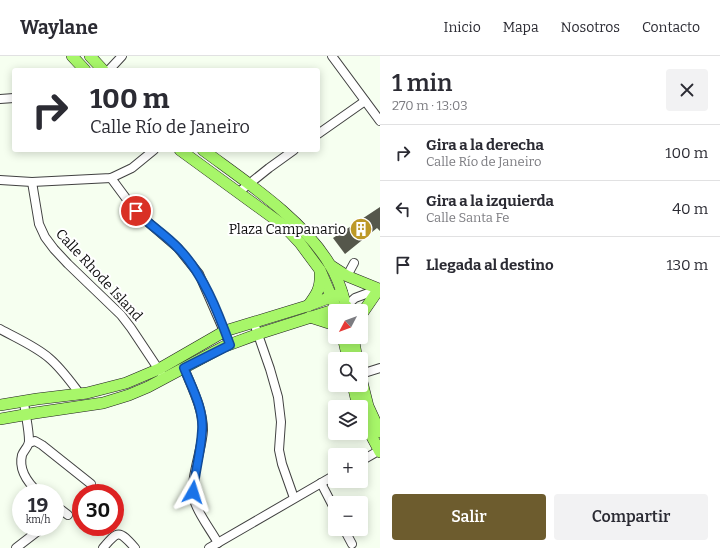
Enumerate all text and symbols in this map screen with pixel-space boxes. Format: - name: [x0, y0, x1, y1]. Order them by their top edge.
- text: Waylane: [20, 16, 98, 39]
- text: Inicio: [444, 19, 481, 36]
- text: Mapa: [503, 19, 539, 36]
- text: Nosotros: [561, 19, 620, 36]
- text: Contacto: [642, 19, 700, 36]
- text: 1 min: [392, 69, 452, 97]
- button: close: [666, 69, 708, 111]
- text: 100 m: [90, 82, 169, 115]
- icon: right: [24, 84, 76, 136]
- text: 270 m · 13:03: [392, 98, 468, 113]
- text: Calle Río de Janeiro: [90, 116, 250, 138]
- text: Gira a la derecha: [426, 136, 544, 154]
- icon: right: [392, 142, 414, 164]
- text: 100 m: [665, 144, 708, 162]
- text: Calle Río de Janeiro: [426, 154, 541, 169]
- text: Gira a la izquierda: [426, 192, 554, 210]
- pin: [119, 194, 153, 228]
- icon: left: [392, 198, 414, 220]
- icon: arrive: [125, 200, 147, 222]
- text: 40 m: [672, 200, 708, 218]
- text: Calle Santa Fe: [426, 210, 509, 225]
- building icon: Plaza Campanario: [348, 216, 374, 242]
- place label: Plaza Campanario: [229, 221, 346, 238]
- street label: Calle Rhode Island: [52, 225, 146, 325]
- icon: arrive: [392, 254, 414, 276]
- text: Llegada al destino: [426, 256, 554, 274]
- text: 130 m: [666, 256, 708, 274]
- north arrow: [328, 304, 368, 344]
- map controls: [328, 304, 368, 536]
- button: search: [328, 352, 368, 392]
- button: layers: [328, 400, 368, 440]
- button: +: [328, 448, 368, 488]
- position arrow: [172, 471, 214, 513]
- speed limit sign: 30: [72, 484, 124, 536]
- text: 19: [28, 493, 48, 517]
- button: Salir: [392, 494, 546, 540]
- button: Compartir: [554, 494, 708, 540]
- button: −: [328, 496, 368, 536]
- text: km/h: [26, 514, 50, 526]

